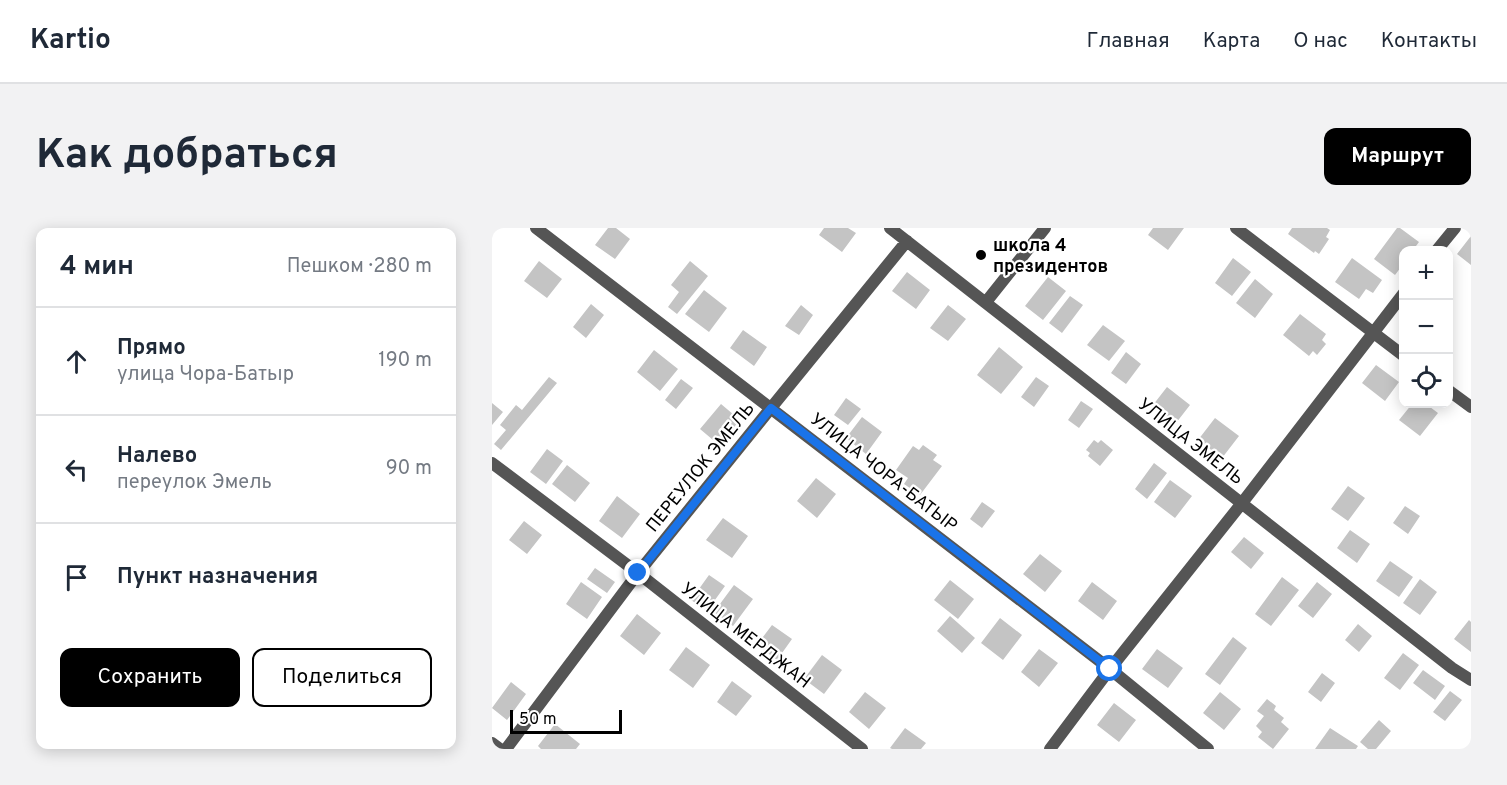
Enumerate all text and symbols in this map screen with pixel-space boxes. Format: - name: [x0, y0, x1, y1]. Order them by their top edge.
- text: Kartio: [30, 23, 111, 59]
- text: Главная: [1086, 28, 1170, 55]
- text: Карта: [1203, 28, 1260, 55]
- text: О нас: [1293, 28, 1348, 55]
- text: Контакты: [1381, 28, 1477, 55]
- button: Маршрут: [1324, 128, 1471, 185]
- text: Как добраться: [36, 130, 338, 183]
- place label: школа 4 президентов: [993, 235, 1108, 279]
- map controls: [1399, 246, 1453, 408]
- button: +: [1399, 246, 1453, 300]
- marker: школа 4 президентов: [974, 248, 988, 262]
- text: 4 мин: [60, 251, 134, 284]
- text: Пешком · 280 m: [287, 254, 432, 280]
- button: −: [1399, 300, 1453, 354]
- text: Прямо: [117, 335, 186, 362]
- icon: ahead: [60, 345, 93, 378]
- text: 190 m: [378, 348, 432, 374]
- button: locate: [1399, 354, 1453, 408]
- text: улица Чора-Батыр: [117, 362, 294, 388]
- street label: УЛИЦА ЭМЕЛЬ: [1133, 394, 1248, 491]
- street label: ПЕРЕУЛОК ЭМЕЛЬ: [642, 398, 761, 538]
- street label: УЛИЦА ЧОРА-БАТЫР: [805, 409, 961, 538]
- text: Налево: [117, 443, 197, 470]
- icon: left: [60, 453, 93, 486]
- text: 90 m: [386, 456, 432, 482]
- text: переулок Эмель: [117, 470, 272, 496]
- route end: [624, 559, 650, 585]
- icon: arrive: [60, 561, 93, 594]
- text: Пункт назначения: [117, 564, 318, 591]
- street label: УЛИЦА МЕРДЖАН: [675, 578, 815, 694]
- button: Сохранить: [60, 648, 240, 707]
- button: Поделиться: [252, 648, 432, 707]
- route start: [1096, 655, 1122, 681]
- scale bar: [510, 707, 622, 735]
- text: 50 m: [519, 710, 557, 730]

